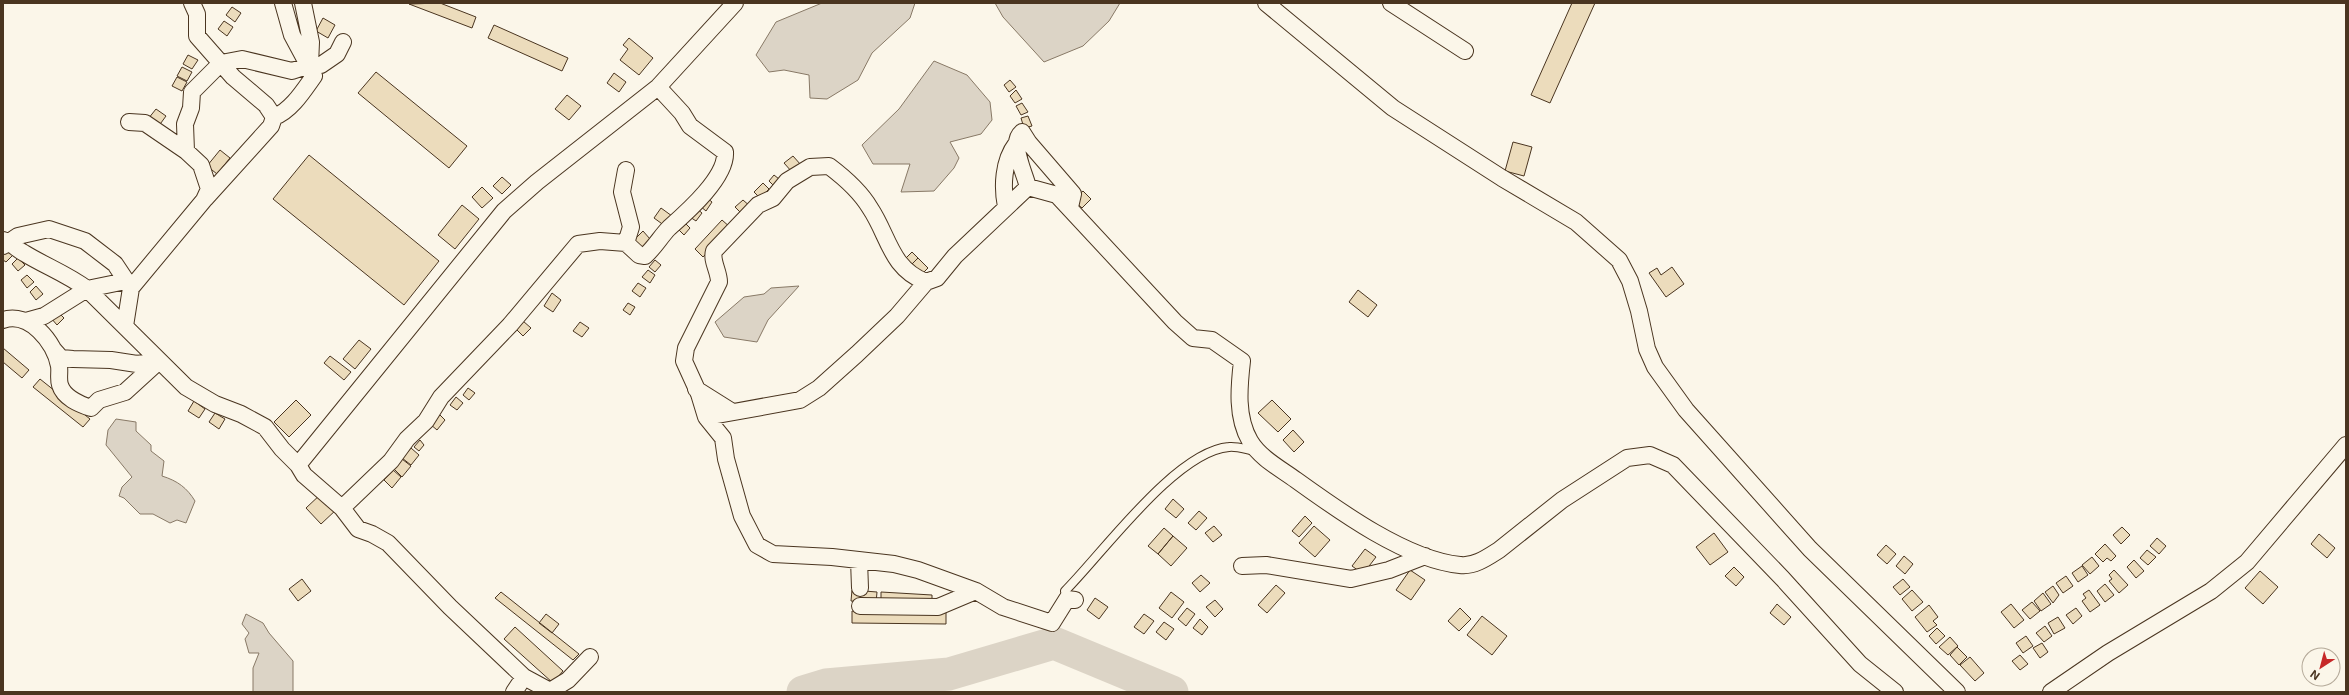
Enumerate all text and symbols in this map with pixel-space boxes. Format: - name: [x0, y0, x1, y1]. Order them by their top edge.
- north arrow: [2301, 647, 2341, 687]
- text: N: [2308, 667, 2323, 683]

